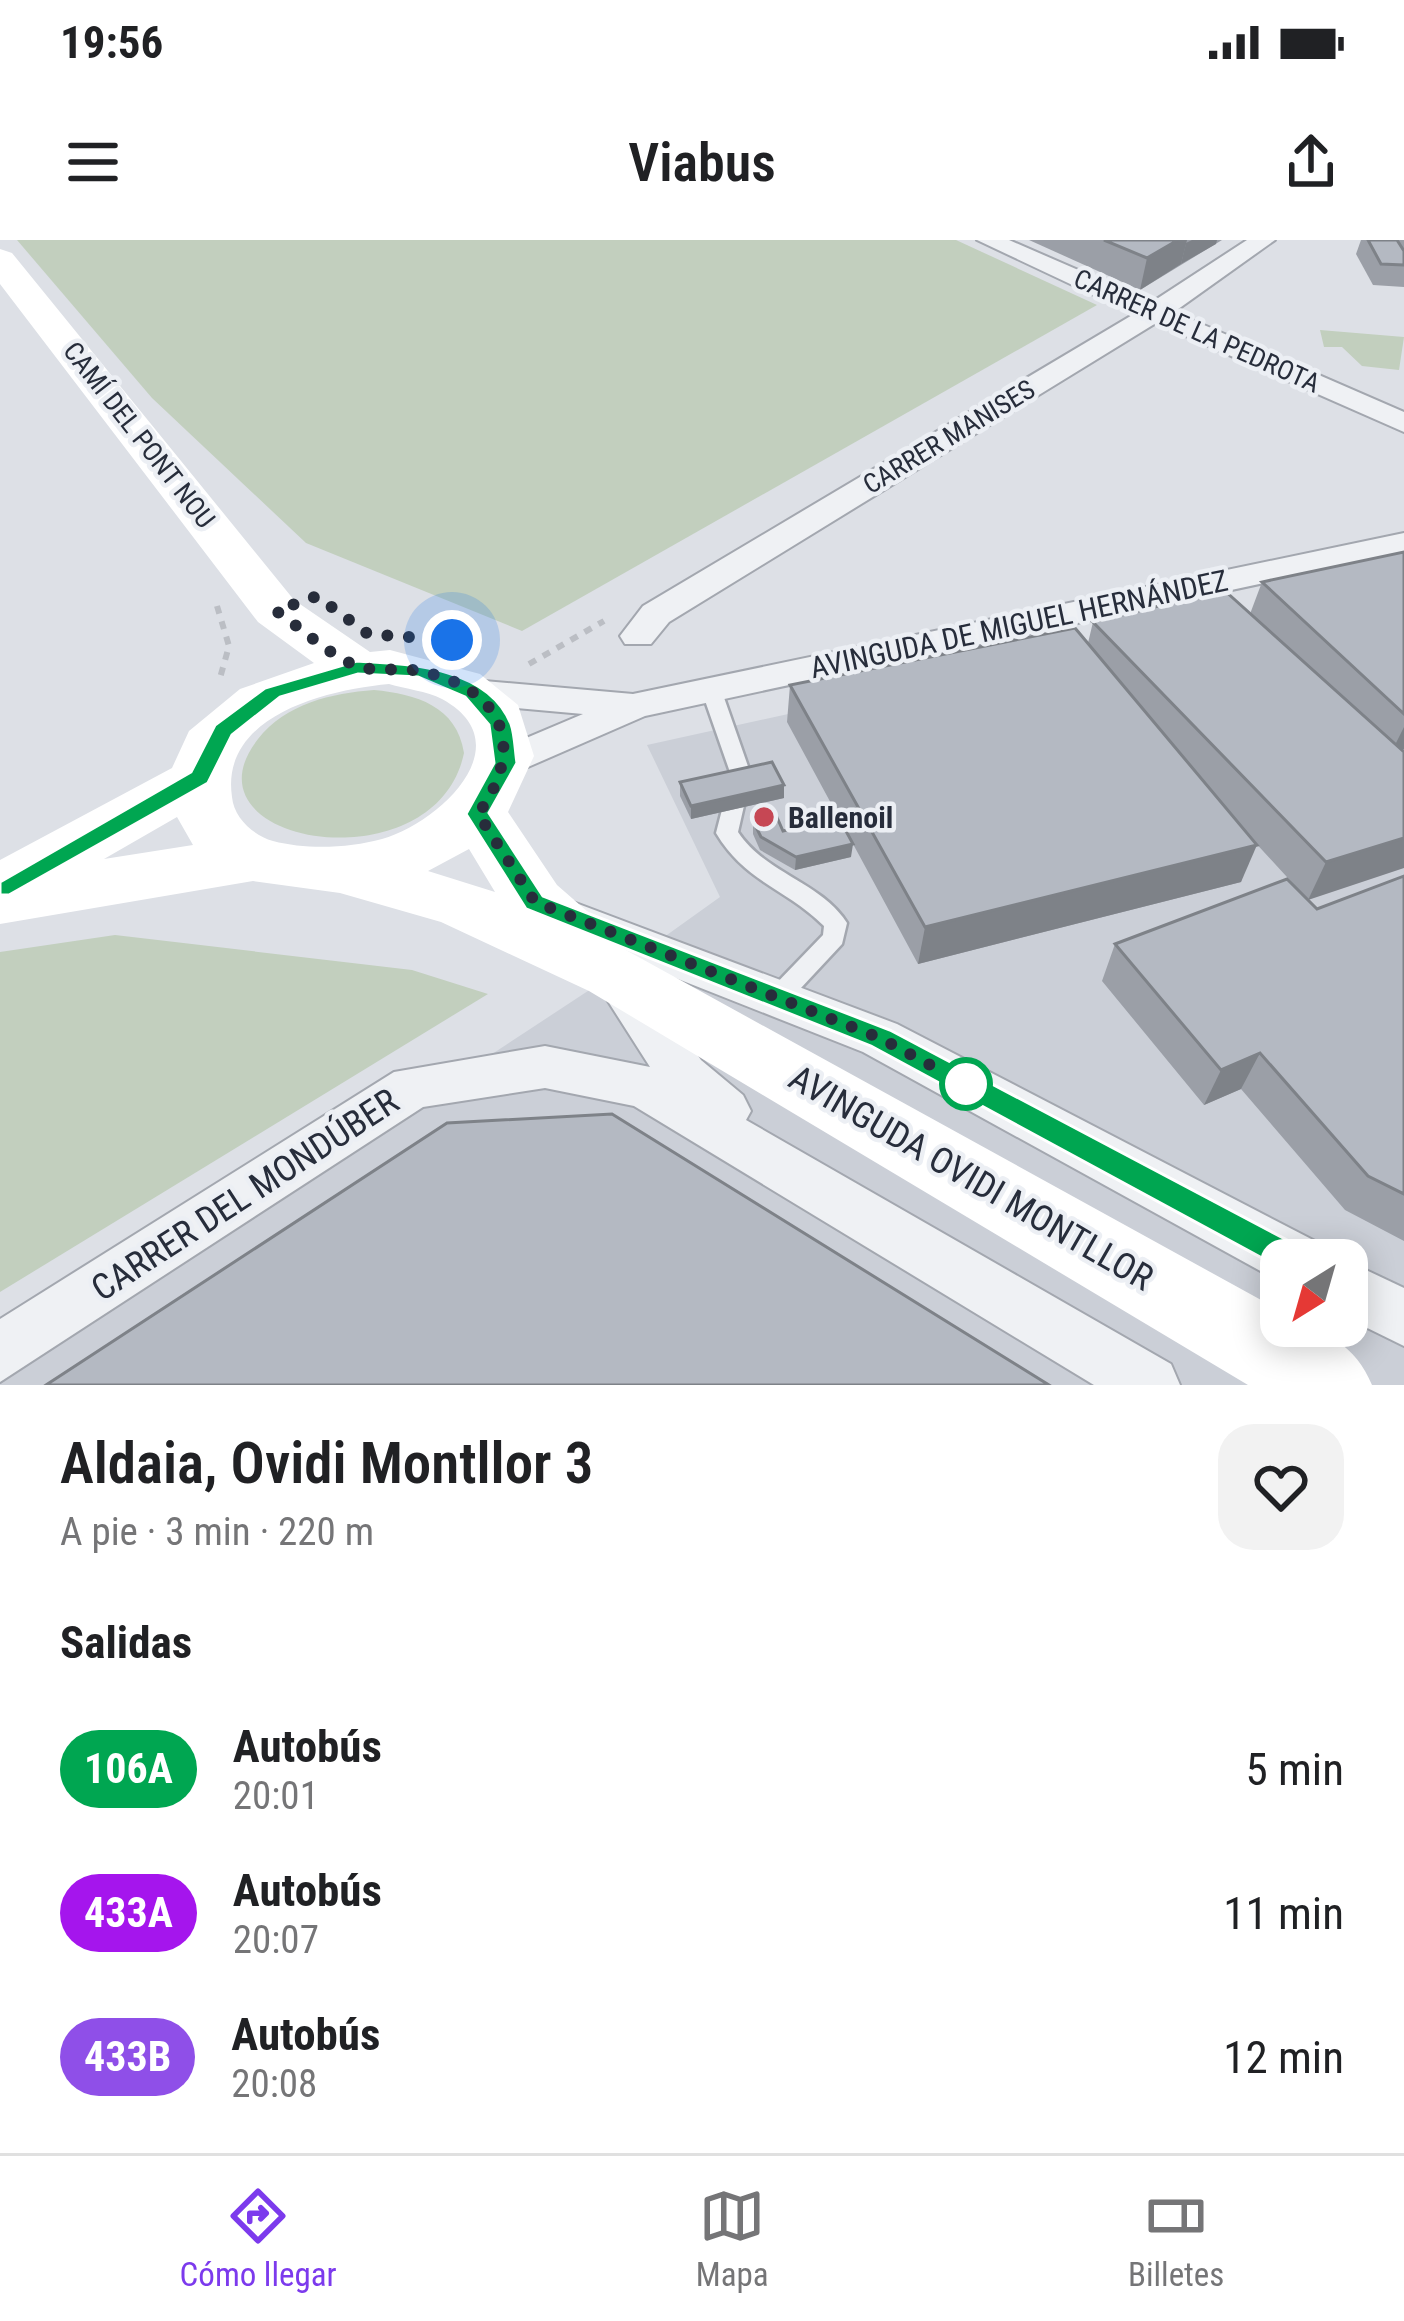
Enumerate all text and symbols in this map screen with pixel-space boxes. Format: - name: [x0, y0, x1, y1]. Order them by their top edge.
- text: 19:56: [60, 16, 163, 69]
- icon: menu: [60, 129, 126, 195]
- icon: share: [1278, 129, 1344, 195]
- text: Viabus: [628, 131, 776, 194]
- street label: CARRER DE LA PEDROTA: [1069, 262, 1325, 400]
- street label: CAMÍ DEL PONT NOU: [56, 335, 222, 534]
- street label: CARRER MANISES: [857, 373, 1041, 501]
- street label: AVINGUDA DE MIGUEL HERNÁNDEZ: [807, 563, 1231, 685]
- your location: [422, 610, 482, 670]
- place label: Ballenoil: [788, 800, 893, 835]
- marker: Ballenoil: [751, 804, 777, 830]
- street label: AVINGUDA OVIDI MONTLLOR: [782, 1057, 1160, 1299]
- unlabelled marker: [941, 1059, 991, 1109]
- street label: CARRER DEL MONDÚBER: [83, 1079, 406, 1310]
- north arrow: [1260, 1239, 1368, 1347]
- map controls: [1260, 1239, 1368, 1347]
- button: heart: [1218, 1424, 1344, 1550]
- text: Aldaia, Ovidi Montllor 3: [60, 1430, 593, 1497]
- text: A pie · 3 min · 220 m: [60, 1509, 374, 1555]
- text: Salidas: [60, 1616, 192, 1669]
- text: Autobús: [233, 1720, 382, 1773]
- text: 5 min: [1245, 1743, 1344, 1796]
- text: 106A: [84, 1744, 173, 1793]
- text: 20:01: [233, 1773, 319, 1819]
- text: Autobús: [233, 1864, 382, 1917]
- text: 11 min: [1223, 1887, 1344, 1940]
- text: 433A: [84, 1888, 173, 1937]
- text: 20:07: [233, 1917, 319, 1963]
- text: Autobús: [231, 2008, 380, 2061]
- text: 12 min: [1223, 2031, 1344, 2084]
- text: 433B: [84, 2032, 171, 2081]
- text: 20:08: [231, 2061, 317, 2107]
- tab: Cómo llegar: [180, 2183, 337, 2294]
- tab: Mapa: [696, 2183, 769, 2294]
- tab: Billetes: [1128, 2183, 1224, 2294]

